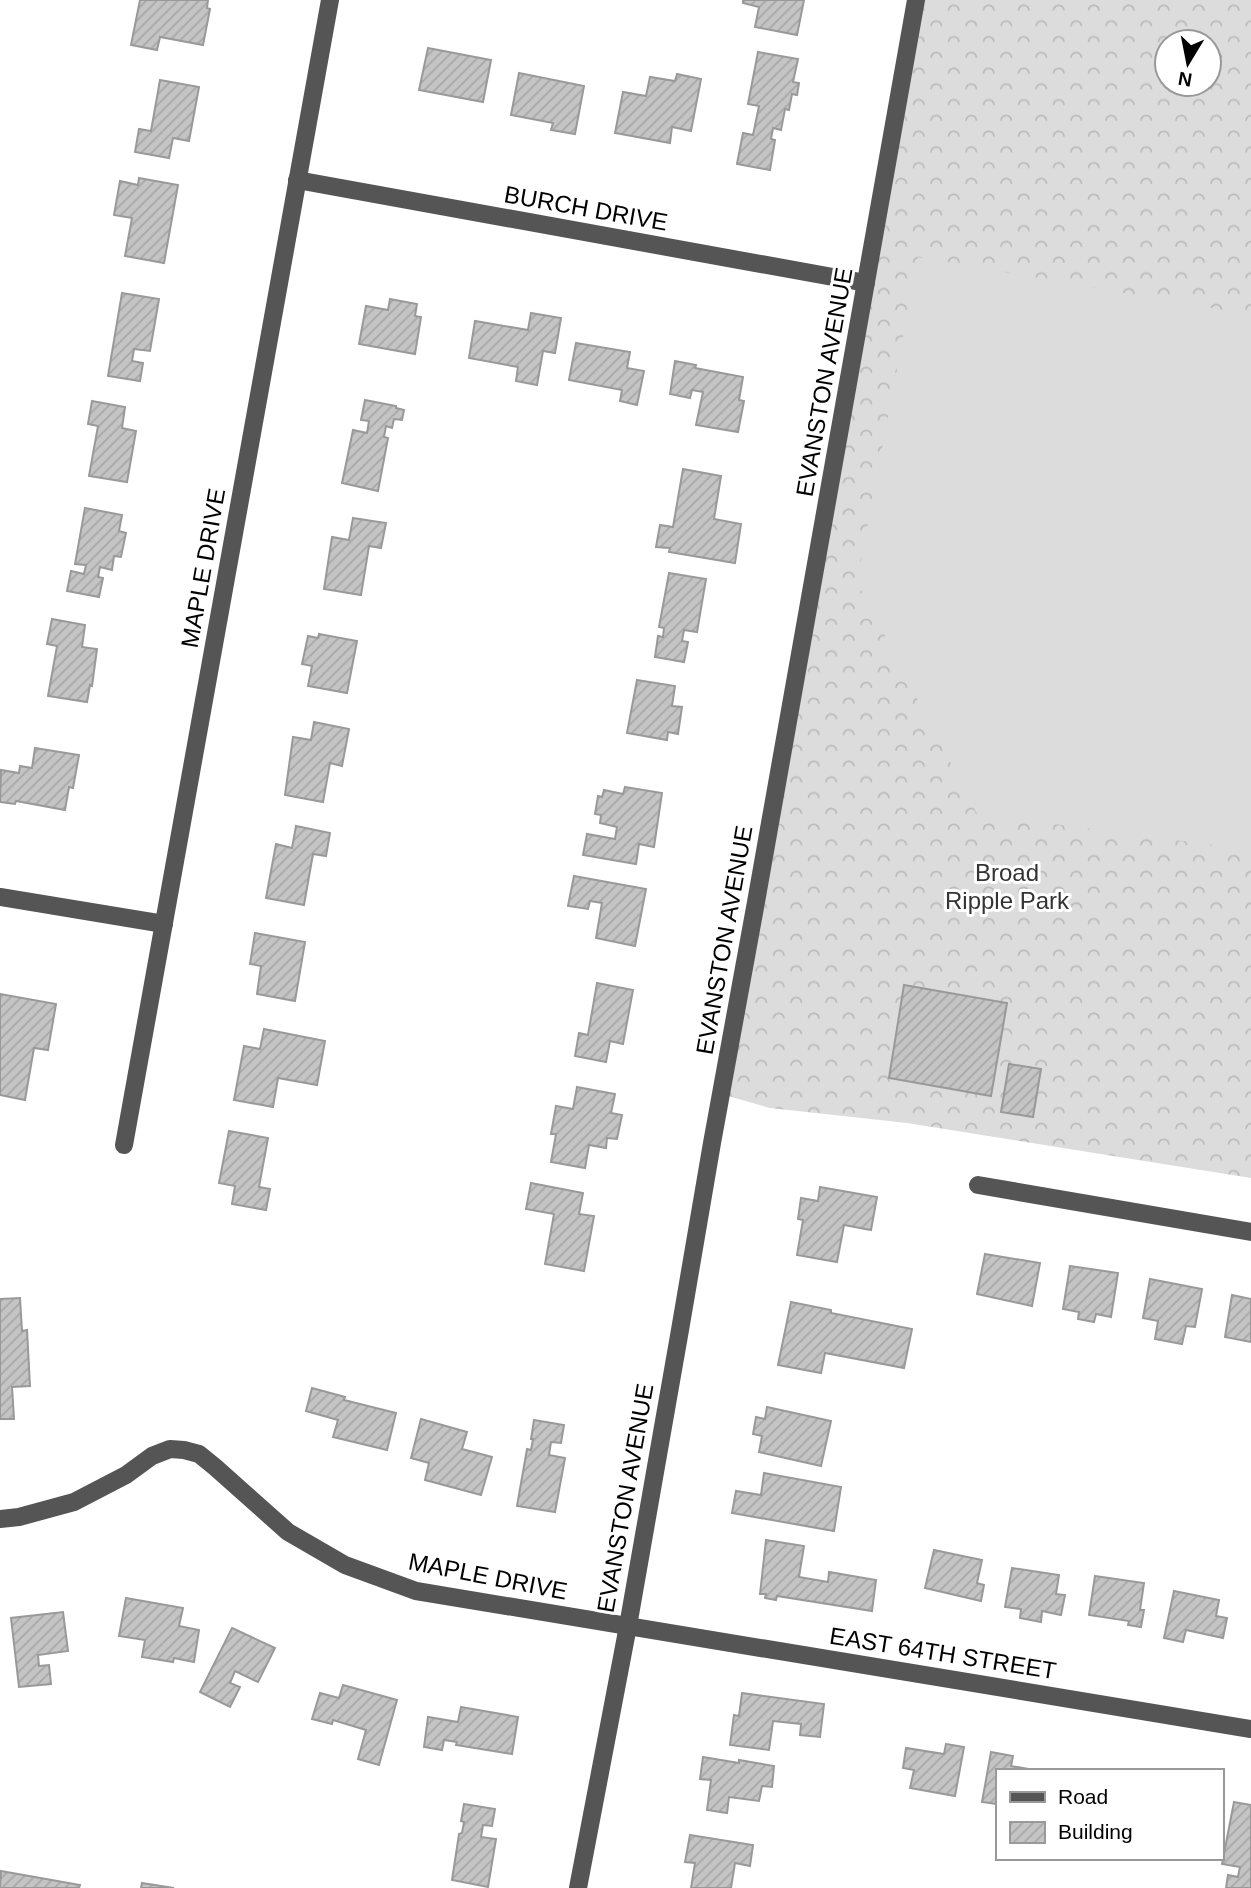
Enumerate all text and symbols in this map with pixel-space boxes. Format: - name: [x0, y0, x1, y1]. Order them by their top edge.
- north arrow: [1153, 28, 1223, 98]
- text: N: [1177, 68, 1194, 91]
- street label: BURCH DRIVE: [502, 180, 670, 236]
- street label: EVANSTON AVENUE: [791, 265, 857, 499]
- street label: MAPLE DRIVE: [176, 486, 230, 650]
- street label: EVANSTON AVENUE: [691, 823, 757, 1057]
- park label: Broad Ripple Park: [945, 859, 1070, 914]
- street label: EVANSTON AVENUE: [592, 1381, 658, 1615]
- street label: MAPLE DRIVE: [406, 1547, 570, 1605]
- street label: EAST 64TH STREET: [828, 1622, 1059, 1684]
- legend: [996, 1769, 1223, 1860]
- text: Road: [1058, 1785, 1108, 1808]
- text: Building: [1058, 1820, 1133, 1843]

